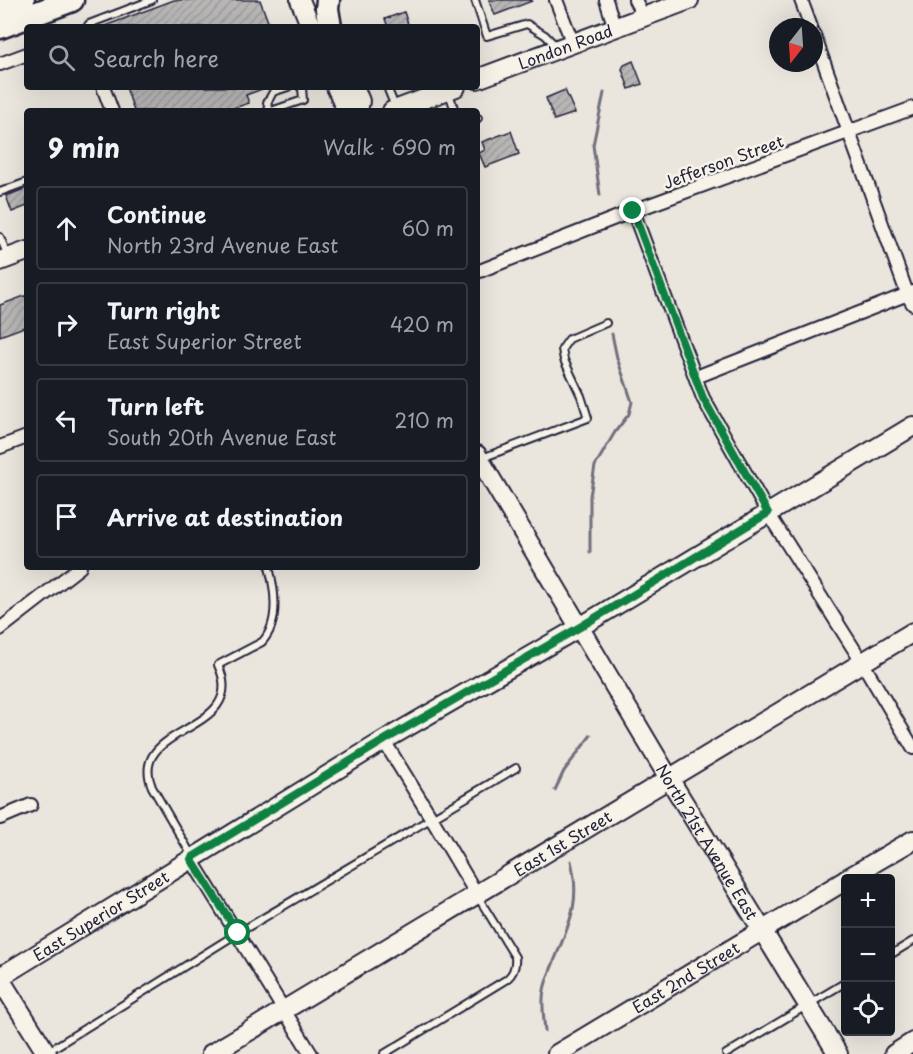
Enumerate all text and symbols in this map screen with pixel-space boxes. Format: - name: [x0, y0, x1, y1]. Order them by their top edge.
- street label: London Road: [514, 18, 616, 75]
- north arrow: [769, 18, 823, 72]
- search box: [24, 24, 480, 90]
- icon: search: [45, 41, 78, 74]
- text: Search here: [93, 41, 219, 74]
- text: 9 min: [48, 128, 120, 167]
- street label: Jefferson Street: [660, 128, 787, 194]
- text: Walk · 690 m: [323, 132, 456, 162]
- text: Continue: [107, 197, 206, 230]
- route end: [619, 197, 645, 223]
- icon: ahead: [50, 212, 83, 245]
- text: 60 m: [402, 213, 454, 243]
- text: North 23rd Avenue East: [107, 230, 338, 260]
- text: Turn right: [107, 293, 220, 326]
- icon: right: [50, 308, 83, 341]
- text: 420 m: [390, 309, 454, 339]
- text: East Superior Street: [107, 326, 302, 356]
- text: Turn left: [107, 389, 204, 422]
- icon: left: [50, 404, 83, 437]
- text: 210 m: [395, 405, 454, 435]
- text: South 20th Avenue East: [107, 422, 336, 452]
- icon: arrive: [50, 500, 83, 533]
- text: Arrive at destination: [107, 500, 343, 533]
- street label: North 21st Avenue East: [651, 759, 765, 924]
- street label: East 1st Street: [509, 804, 616, 882]
- street label: East Superior Street: [28, 864, 173, 966]
- map controls: [841, 874, 895, 1036]
- button: +: [841, 874, 895, 928]
- route start: [224, 919, 250, 945]
- button: −: [841, 928, 895, 982]
- street label: East 2nd Street: [627, 935, 744, 1018]
- button: locate: [841, 982, 895, 1036]

